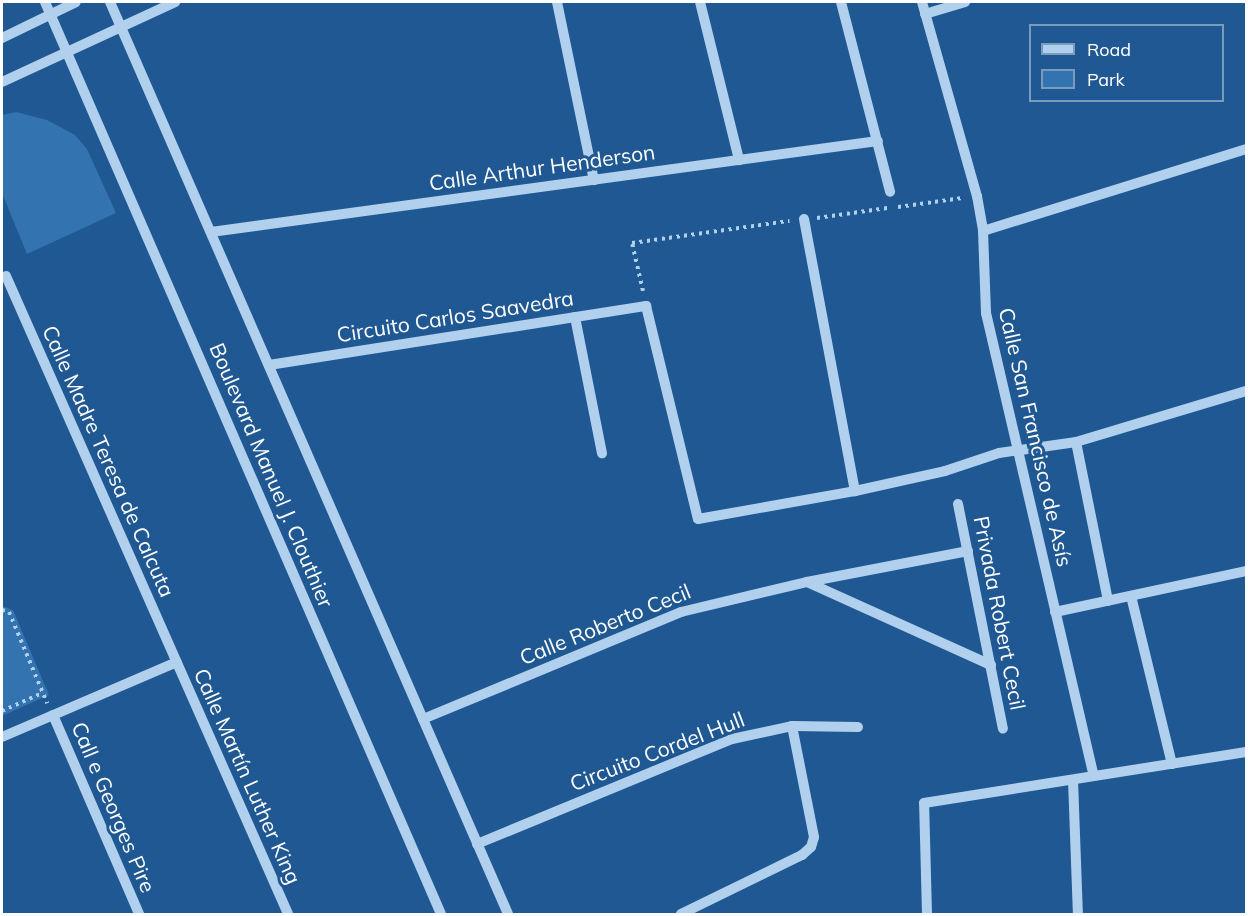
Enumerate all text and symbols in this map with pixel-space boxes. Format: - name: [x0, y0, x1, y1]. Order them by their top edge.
- legend: [1029, 24, 1224, 102]
- text: Road: [1087, 38, 1131, 61]
- text: Park: [1087, 68, 1125, 91]
- street label: Calle Arthur Henderson: [427, 139, 657, 195]
- street label: Circuito Carlos Saavedra: [335, 285, 575, 347]
- street label: Calle San Francisco de Asís: [994, 305, 1078, 569]
- street label: Calle Madre Teresa de Calcuta: [38, 321, 180, 601]
- street label: Boulevard Manuel J. Clouthier: [205, 339, 339, 611]
- street label: Privada Robert Cecil: [969, 514, 1031, 712]
- street label: Calle Roberto Cecil: [516, 578, 694, 670]
- street label: Calle Martín Luther King: [189, 664, 307, 888]
- street label: Circuito Cordel Hull: [566, 706, 748, 796]
- street label: Call e Georges Pire: [67, 718, 161, 896]

